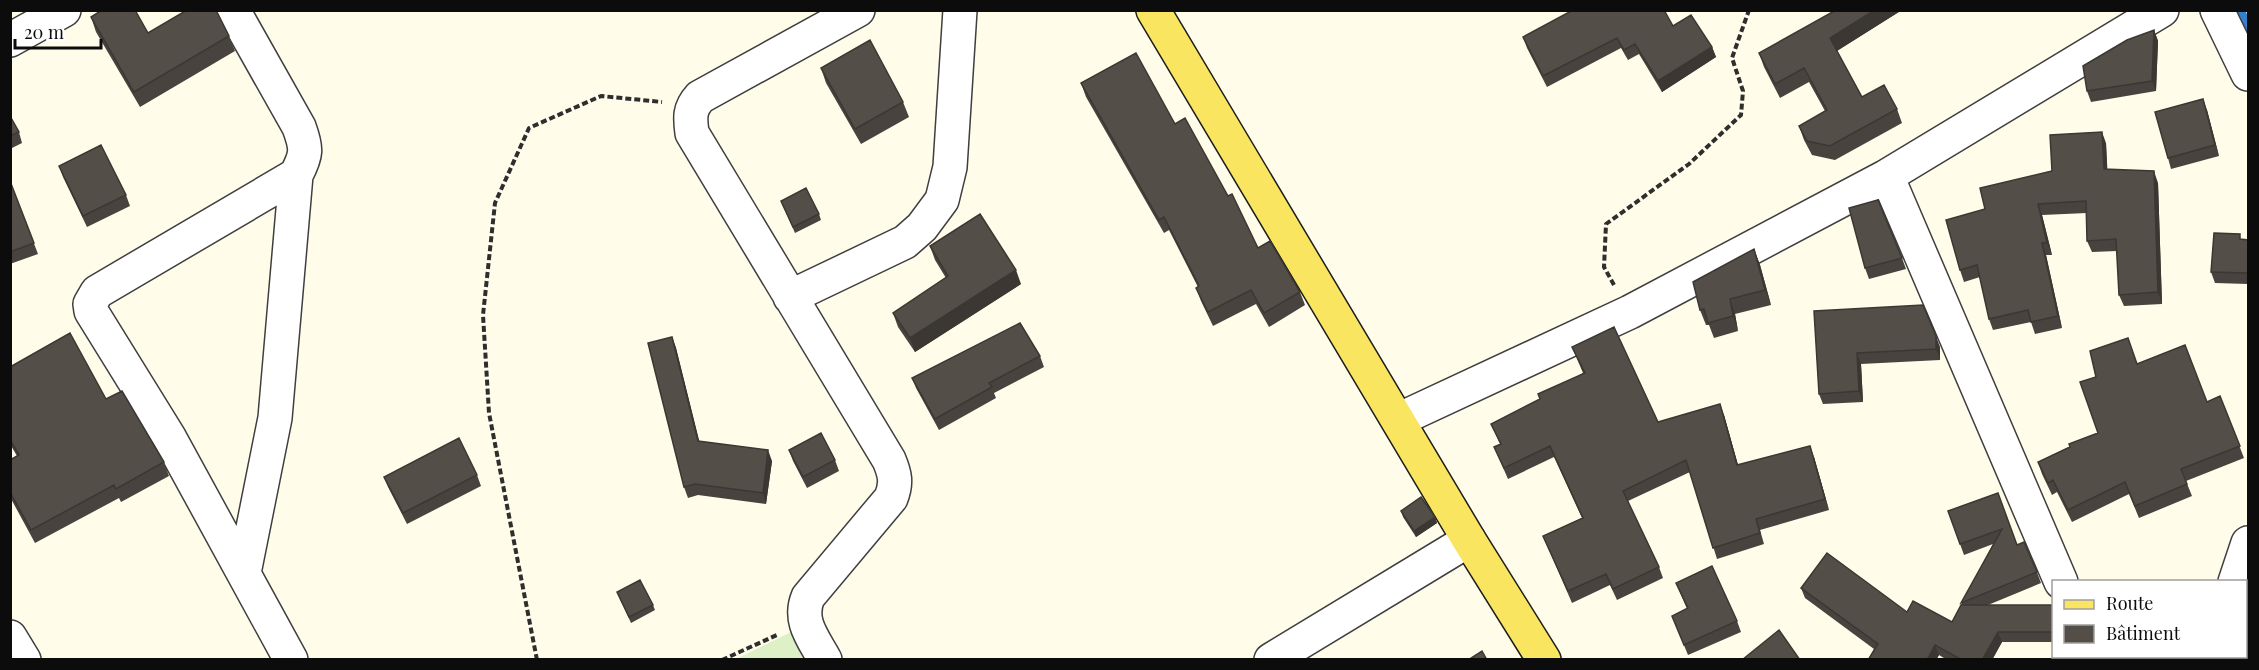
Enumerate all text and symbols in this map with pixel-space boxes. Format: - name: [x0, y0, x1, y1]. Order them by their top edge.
- scale bar: [15, 12, 100, 50]
- text: 20 m: [24, 20, 64, 44]
- legend: [2052, 580, 2247, 658]
- text: Route: [2106, 591, 2153, 615]
- text: Bâtiment: [2106, 621, 2181, 645]

